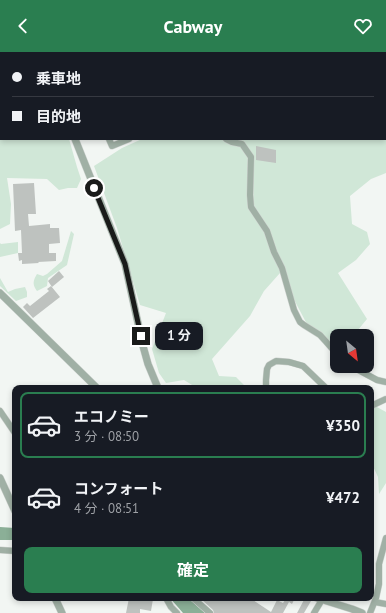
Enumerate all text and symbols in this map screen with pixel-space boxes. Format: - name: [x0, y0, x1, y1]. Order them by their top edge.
- icon: back: [12, 15, 34, 37]
- text: Cabway: [164, 15, 222, 38]
- icon: heart: [352, 15, 374, 37]
- text: 乗車地: [36, 69, 81, 88]
- text: 目的地: [36, 107, 81, 126]
- route start: [85, 179, 103, 197]
- callout: 1 分: [155, 322, 203, 350]
- route end: [132, 327, 150, 345]
- text: 1 分: [167, 327, 191, 344]
- north arrow: [330, 329, 374, 373]
- map controls: [330, 329, 374, 373]
- icon: car: [26, 407, 62, 443]
- text: エコノミー: [74, 407, 149, 426]
- text: ¥350: [326, 416, 360, 435]
- text: 3 分 · 08:50: [74, 428, 139, 445]
- icon: car: [26, 479, 62, 515]
- text: コンフォート: [74, 479, 164, 498]
- text: ¥472: [326, 488, 360, 507]
- text: 4 分 · 08:51: [74, 500, 139, 517]
- button: 確定: [24, 547, 362, 593]

